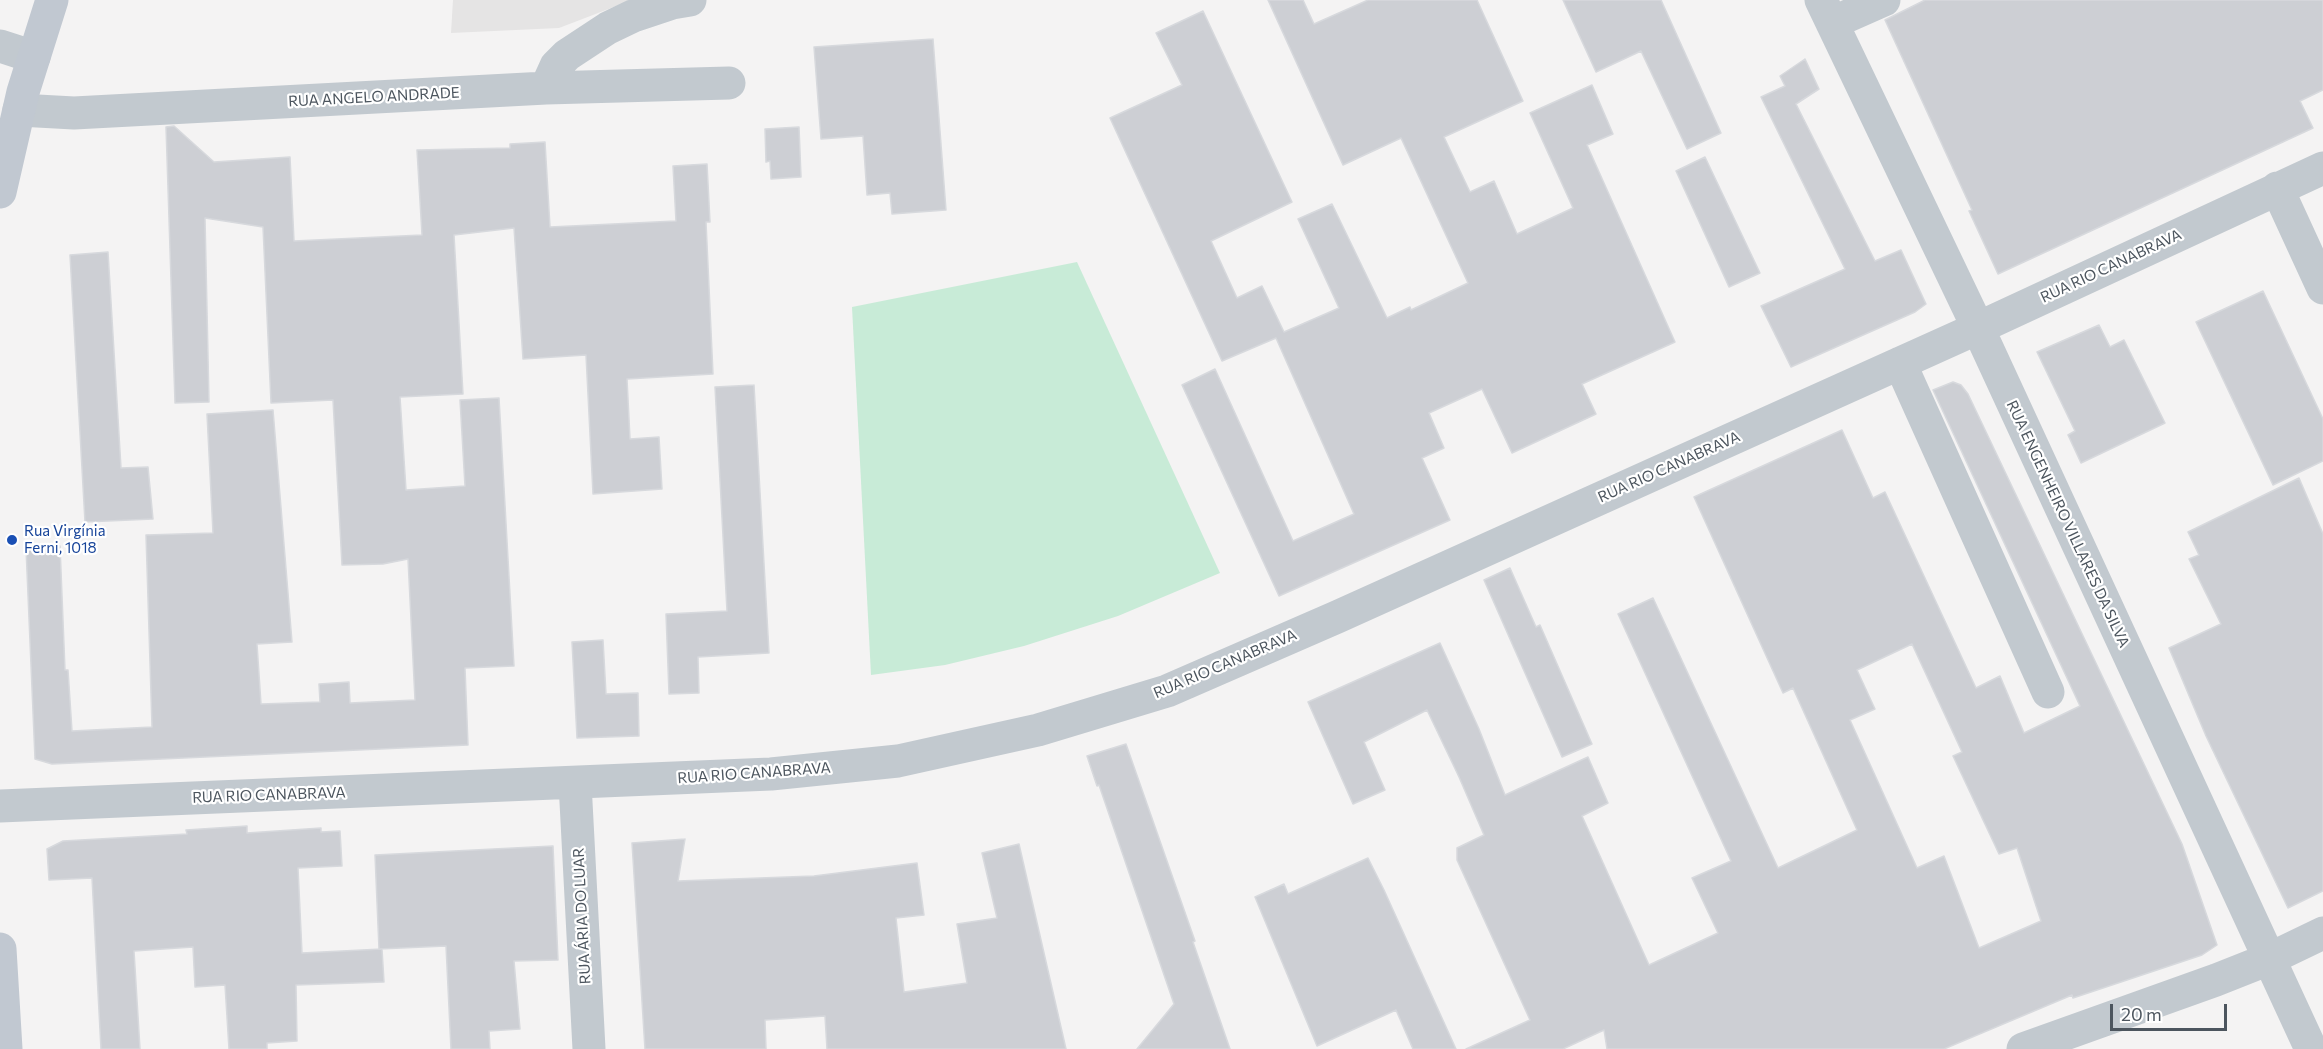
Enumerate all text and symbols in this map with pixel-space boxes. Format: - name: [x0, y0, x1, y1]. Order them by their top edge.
- street label: RUA ANGELO ANDRADE: [288, 84, 460, 110]
- street label: RUA RIO CANABRAVA: [2038, 225, 2184, 307]
- street label: RUA ENGENHEIRO VILLARES DA SILVA: [2003, 398, 2133, 650]
- street label: RUA RIO CANABRAVA: [1595, 428, 1743, 506]
- place label: Rua Virgínia Ferni, 1018: [24, 522, 105, 557]
- marker: Rua Virgínia Ferni, 1018: [5, 533, 19, 547]
- street label: RUA RIO CANABRAVA: [1151, 626, 1299, 702]
- street label: RUA RIO CANABRAVA: [677, 759, 831, 787]
- street label: RUA RIO CANABRAVA: [192, 783, 346, 807]
- street label: RUA ÁRIA DO LUAR: [569, 847, 595, 985]
- scale bar: [2113, 992, 2230, 1030]
- text: 20 m: [2121, 1003, 2162, 1025]

